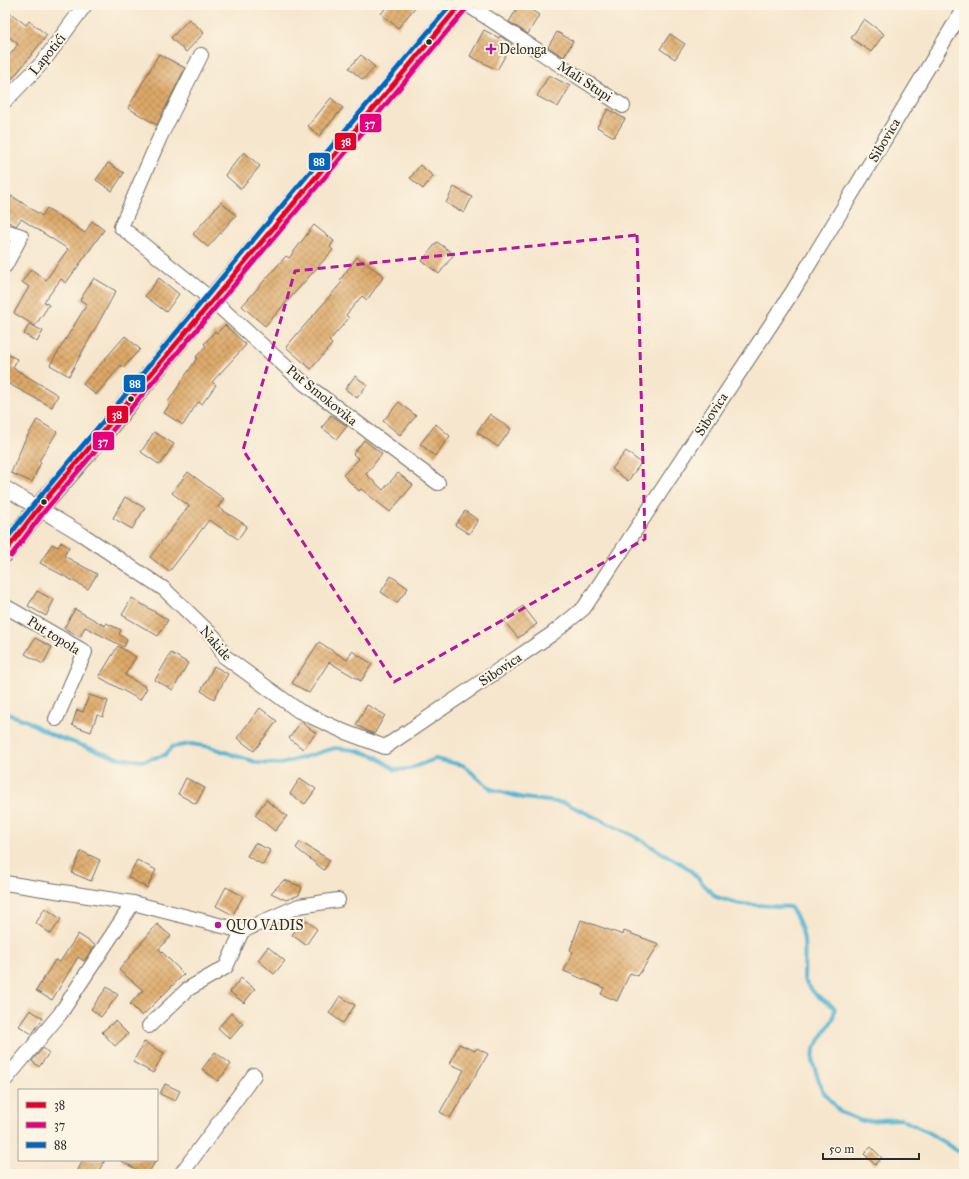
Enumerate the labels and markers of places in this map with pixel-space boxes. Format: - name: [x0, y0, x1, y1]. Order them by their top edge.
- unlabelled marker: [424, 37, 434, 47]
- place label: Delonga: [499, 41, 547, 58]
- marker: Delonga: [486, 44, 496, 54]
- unlabelled marker: [126, 394, 136, 404]
- unlabelled marker: [39, 497, 49, 507]
- place label: QUO VADIS: [226, 917, 304, 934]
- marker: QUO VADIS: [213, 920, 223, 930]

